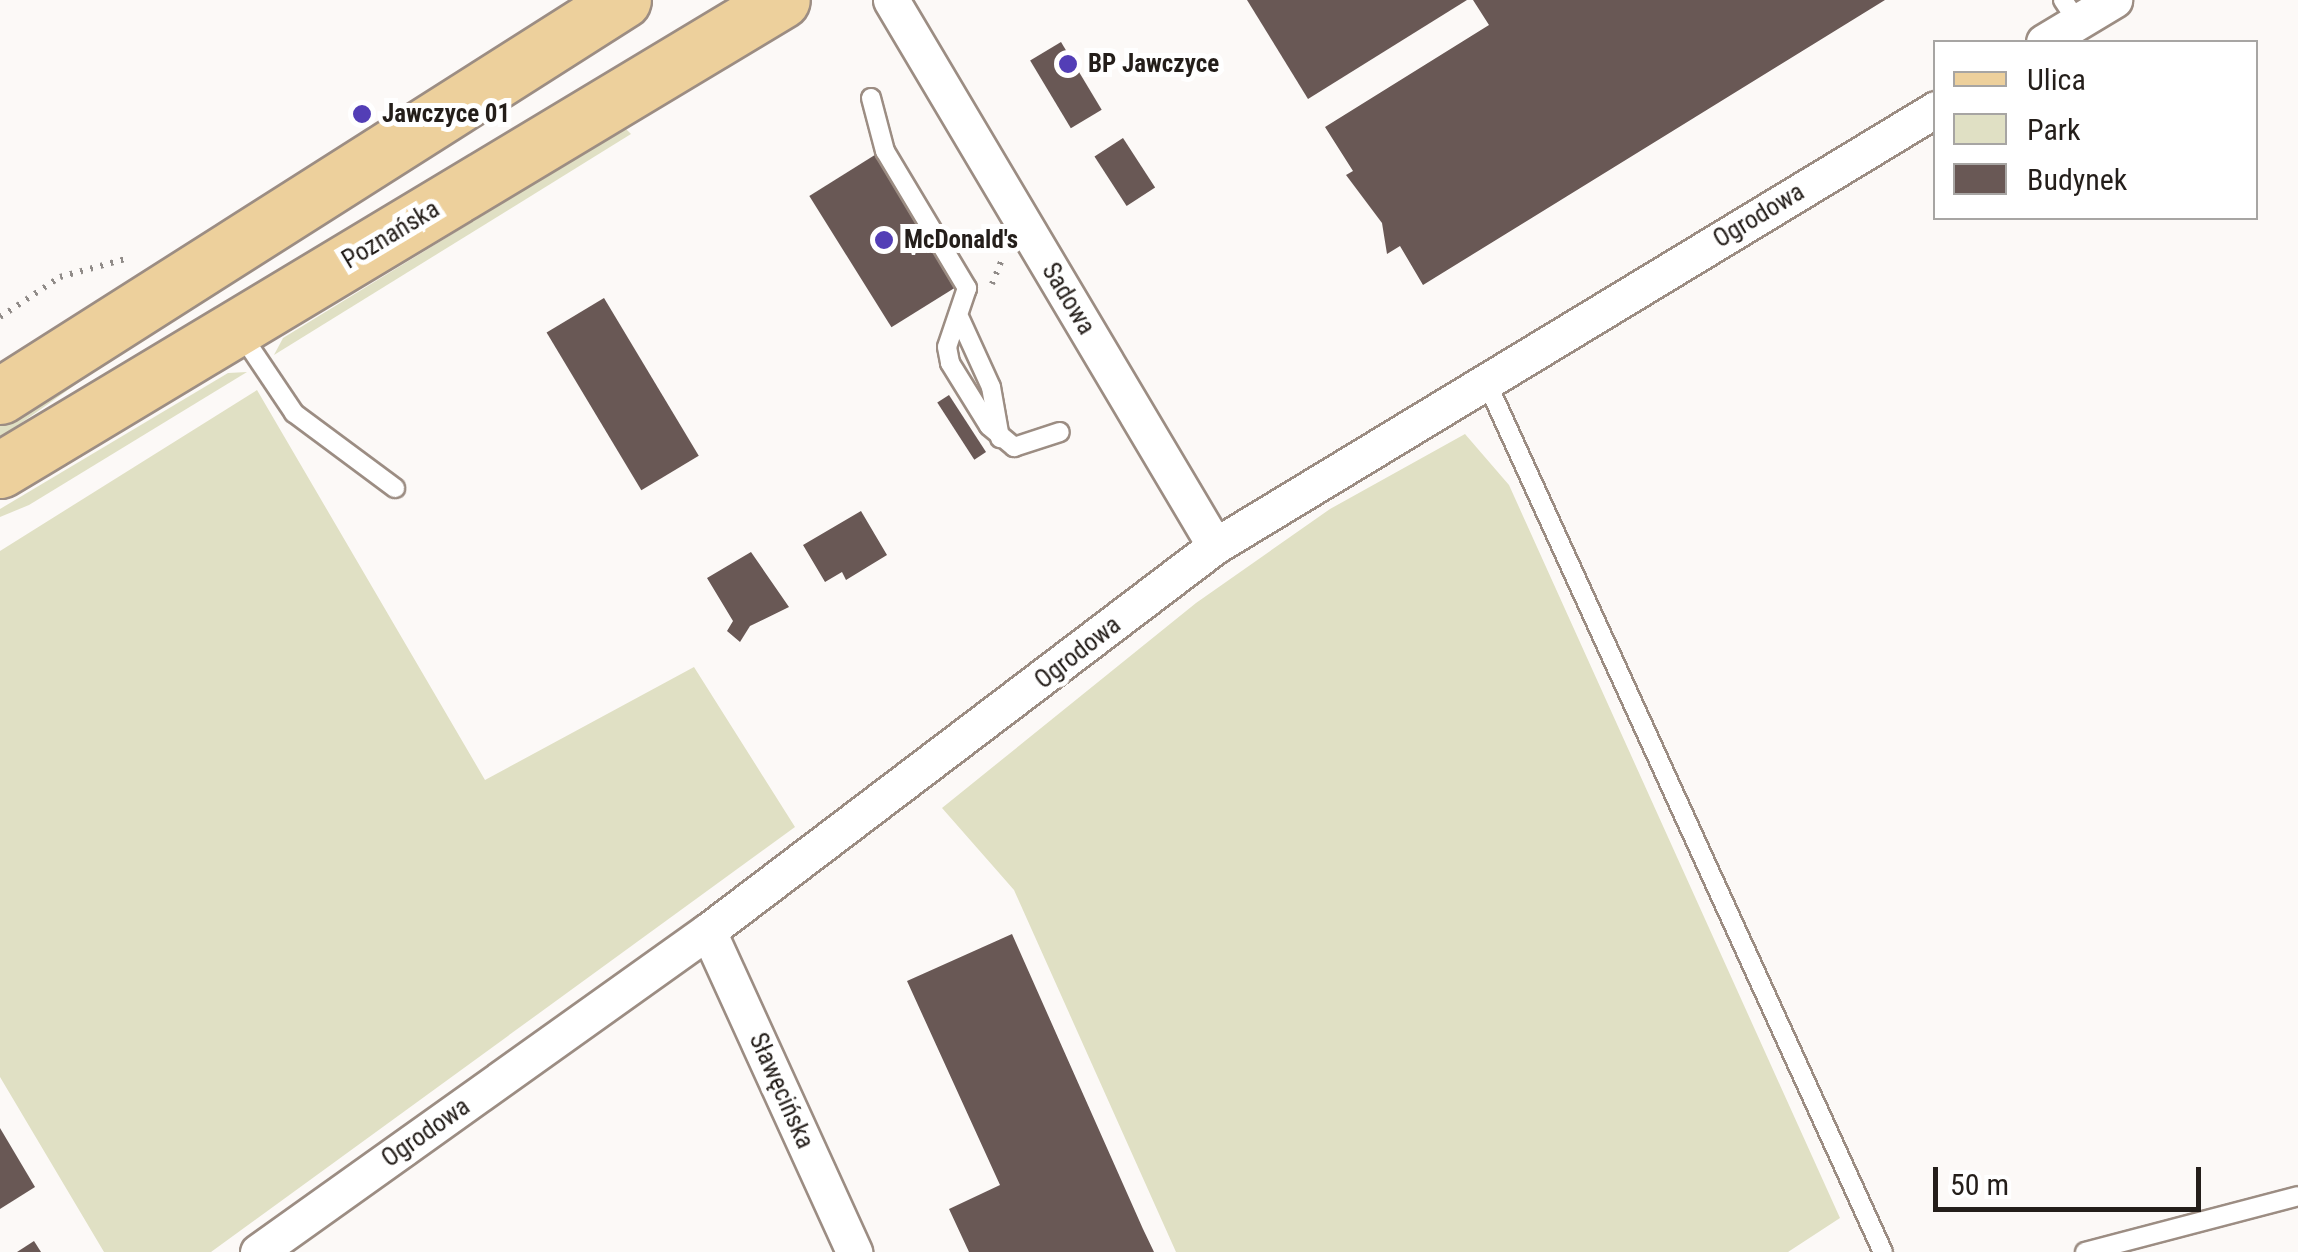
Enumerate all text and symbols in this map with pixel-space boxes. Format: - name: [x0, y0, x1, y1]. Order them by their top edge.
- legend: [1933, 40, 2258, 220]
- place label: BP Jawczyce: [1088, 49, 1219, 79]
- marker: BP Jawczyce: [1057, 53, 1079, 75]
- text: Ulica: [2027, 62, 2086, 97]
- place label: Jawczyce 01: [382, 99, 510, 129]
- marker: Jawczyce 01: [351, 103, 373, 125]
- text: Park: [2027, 112, 2081, 147]
- text: Budynek: [2027, 162, 2127, 197]
- street label: Ogrodowa: [1708, 177, 1810, 255]
- street label: Poznańska: [337, 194, 445, 276]
- place label: McDonald's: [904, 225, 1018, 255]
- marker: McDonald's: [873, 229, 895, 251]
- street label: Sadowa: [1035, 258, 1101, 340]
- street label: Ogrodowa: [1029, 610, 1127, 696]
- street label: Sławęcińska: [742, 1029, 820, 1153]
- street label: Ogrodowa: [376, 1092, 476, 1174]
- scale bar: [1938, 1147, 2206, 1209]
- text: 50 m: [1950, 1167, 2009, 1202]

